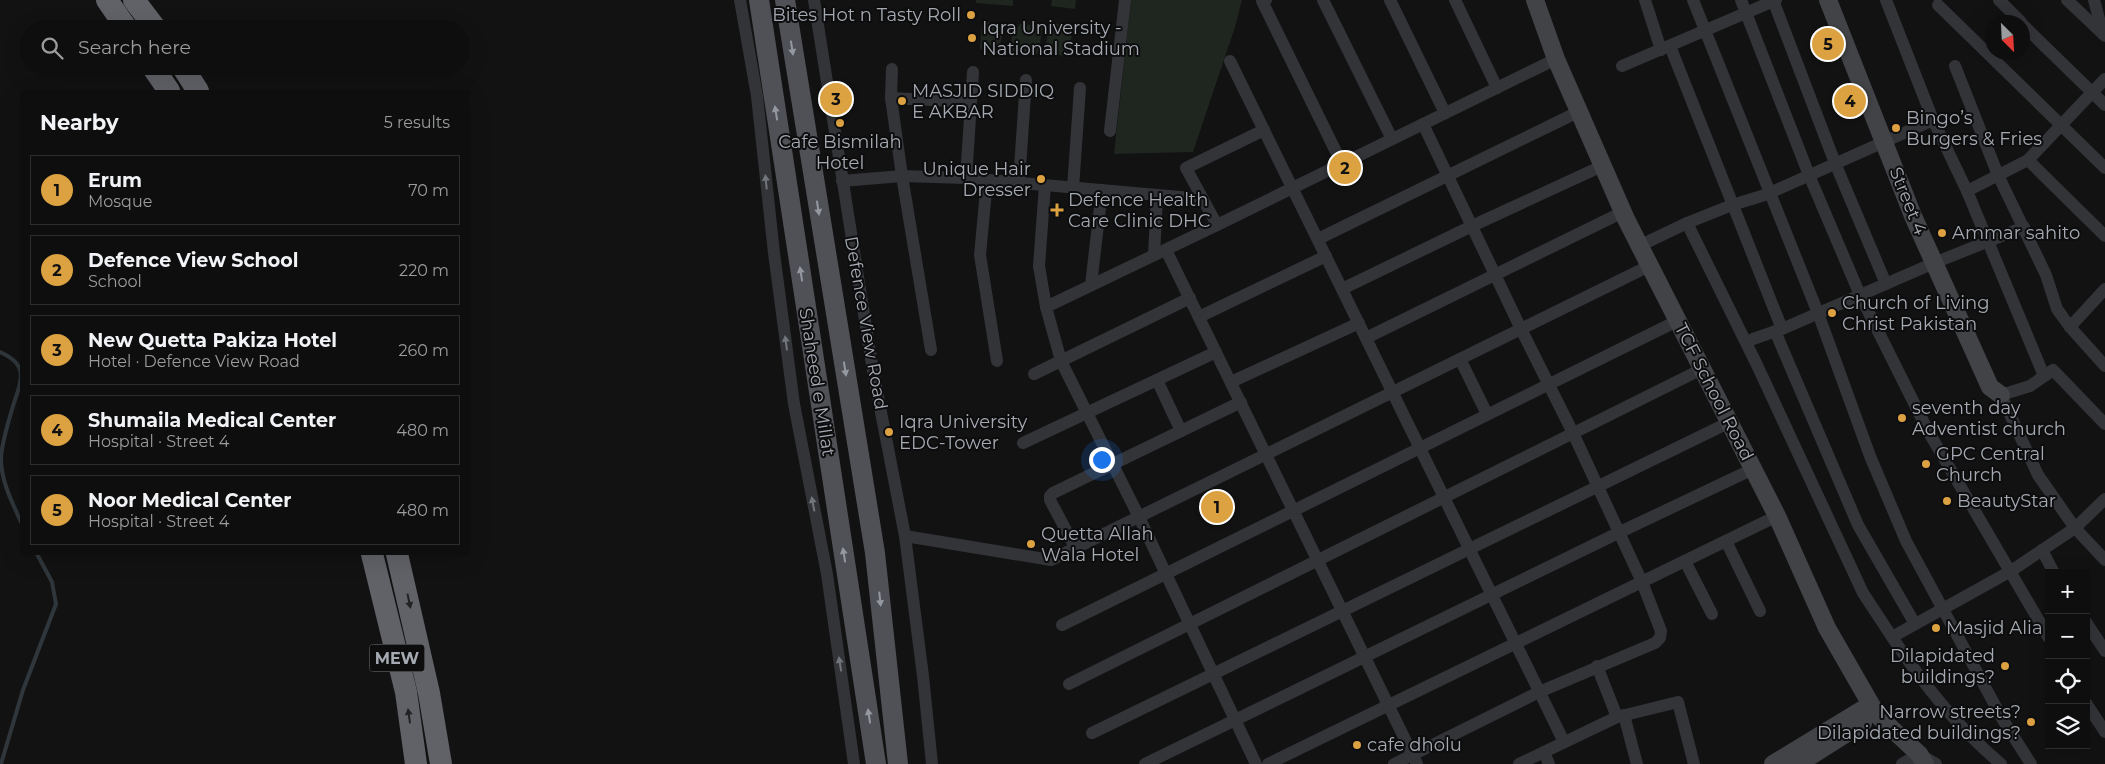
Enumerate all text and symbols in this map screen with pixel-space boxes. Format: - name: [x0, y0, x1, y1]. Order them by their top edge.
- place label: Bites Hot n Tasty Roll: [772, 4, 961, 26]
- marker: Bites Hot n Tasty Roll: [965, 9, 977, 21]
- north arrow: [1985, 15, 2030, 60]
- place label: Iqra University - National Stadium: [982, 17, 1140, 60]
- search box: [20, 20, 470, 75]
- pin: 5: [1812, 25, 1844, 63]
- marker: Iqra University - National Stadium: [966, 32, 978, 44]
- icon: search: [38, 34, 66, 62]
- text: Search here: [78, 36, 191, 59]
- one-way arrow: [789, 40, 797, 56]
- pin: 3: [820, 80, 852, 118]
- place label: MASJID SIDDIQ E AKBAR: [912, 80, 1054, 123]
- pin: 4: [1834, 82, 1866, 120]
- marker: MASJID SIDDIQ E AKBAR: [896, 95, 908, 107]
- one-way arrow: [772, 105, 780, 121]
- place label: Bingo’s Burgers & Fries: [1906, 107, 2042, 150]
- text: Nearby: [40, 110, 119, 135]
- text: 5 results: [384, 113, 450, 132]
- marker: Cafe Bismilah Hotel: [834, 117, 846, 129]
- marker: Bingo’s Burgers & Fries: [1890, 122, 1902, 134]
- place label: Cafe Bismilah Hotel: [778, 131, 902, 174]
- pin: 2: [1329, 149, 1361, 187]
- place label: Unique Hair Dresser: [923, 158, 1031, 201]
- street label: Street 4: [1884, 164, 1932, 238]
- text: Erum: [88, 169, 142, 192]
- marker: Unique Hair Dresser: [1035, 173, 1047, 185]
- one-way arrow: [762, 174, 770, 190]
- text: 1: [54, 181, 60, 200]
- text: 70 m: [408, 181, 449, 200]
- place label: Defence Health Care Clinic DHC: [1068, 189, 1211, 232]
- text: Mosque: [88, 192, 152, 211]
- one-way arrow: [815, 201, 823, 217]
- marker: Defence Health Care Clinic DHC: [1050, 203, 1064, 217]
- place label: Ammar sahito: [1952, 222, 2080, 244]
- marker: Ammar sahito: [1936, 227, 1948, 239]
- street label: Defence View Road: [840, 235, 892, 411]
- text: Defence View School: [88, 249, 298, 272]
- text: 2: [52, 261, 62, 280]
- text: 220 m: [399, 261, 449, 280]
- one-way arrow: [796, 265, 804, 281]
- text: School: [88, 272, 142, 291]
- place label: Church of Living Christ Pakistan: [1842, 292, 1990, 335]
- street label: Shaheed e Millat: [794, 306, 840, 458]
- marker: Church of Living Christ Pakistan: [1826, 307, 1838, 319]
- street label: TCF School Road: [1670, 320, 1758, 464]
- text: New Quetta Pakiza Hotel: [88, 329, 337, 352]
- one-way arrow: [782, 335, 790, 351]
- text: 3: [52, 341, 62, 360]
- text: 260 m: [398, 341, 449, 360]
- text: Hotel · Defence View Road: [88, 352, 300, 371]
- one-way arrow: [841, 361, 849, 377]
- place label: seventh day Adventist church: [1912, 397, 2066, 440]
- text: Shumaila Medical Center: [88, 409, 336, 432]
- place label: Iqra University EDC-Tower: [899, 411, 1027, 454]
- marker: seventh day Adventist church: [1896, 412, 1908, 424]
- text: 4: [51, 421, 63, 440]
- text: 480 m: [396, 421, 449, 440]
- marker: Iqra University EDC-Tower: [883, 426, 895, 438]
- text: Hospital · Street 4: [88, 432, 229, 451]
- place label: GPC Central Church: [1936, 443, 2045, 486]
- your location: [1089, 447, 1115, 473]
- marker: GPC Central Church: [1920, 458, 1932, 470]
- pin: 1: [1201, 488, 1233, 526]
- text: Noor Medical Center: [88, 489, 292, 512]
- place label: BeautyStar: [1957, 490, 2056, 512]
- one-way arrow: [809, 495, 817, 511]
- marker: BeautyStar: [1941, 495, 1953, 507]
- text: 5: [52, 501, 62, 520]
- text: 480 m: [396, 501, 449, 520]
- text: Hospital · Street 4: [88, 512, 229, 531]
- place label: Quetta Allah Wala Hotel: [1041, 523, 1154, 566]
- marker: Quetta Allah Wala Hotel: [1025, 538, 1037, 550]
- one-way arrow: [840, 547, 848, 563]
- map controls: [2045, 569, 2090, 749]
- button: +: [2045, 569, 2090, 614]
- one-way arrow: [876, 591, 884, 607]
- one-way arrow: [405, 593, 413, 609]
- button: −: [2045, 614, 2090, 659]
- place label: Masjid Alia: [1946, 617, 2043, 639]
- marker: Masjid Alia: [1930, 622, 1942, 634]
- road number: MEW: [370, 644, 424, 671]
- place label: Dilapidated buildings?: [1890, 645, 1995, 688]
- one-way arrow: [836, 655, 844, 671]
- button: locate: [2045, 659, 2090, 704]
- marker: Dilapidated buildings?: [1999, 660, 2011, 672]
- place label: Narrow streets? Dilapidated buildings?: [1817, 701, 2021, 744]
- button: layers: [2045, 704, 2090, 749]
- one-way arrow: [405, 707, 413, 723]
- one-way arrow: [864, 707, 872, 723]
- marker: Narrow streets? Dilapidated buildings?: [2025, 716, 2037, 728]
- place label: cafe dholu: [1367, 734, 1462, 756]
- marker: cafe dholu: [1351, 739, 1363, 751]

